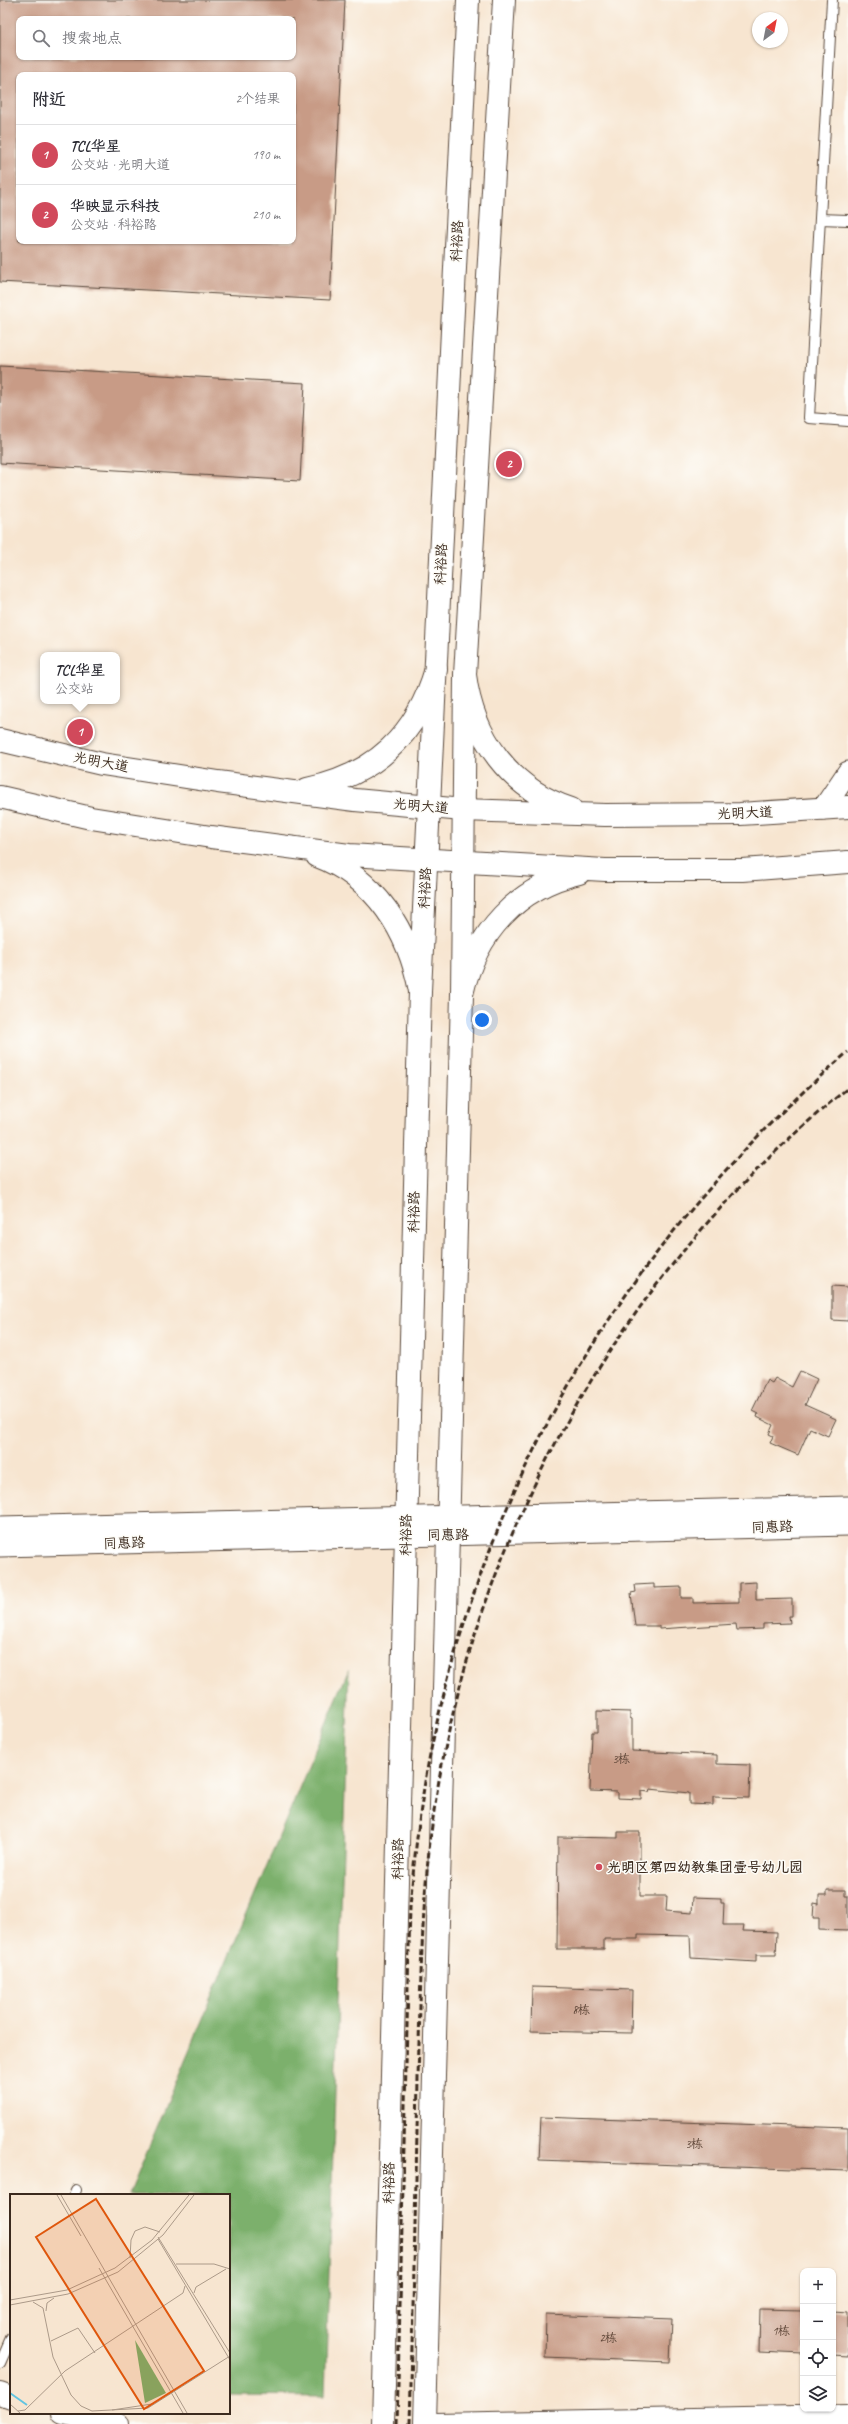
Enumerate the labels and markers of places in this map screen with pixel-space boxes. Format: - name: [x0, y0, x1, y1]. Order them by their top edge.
- pin: 2: [496, 449, 522, 479]
- pin: 1: [67, 717, 93, 747]
- place label: 光明区第四幼教集团壹号幼儿园: [607, 1859, 803, 1876]
- marker: 光明区第四幼教集团壹号幼儿园: [594, 1862, 604, 1872]

